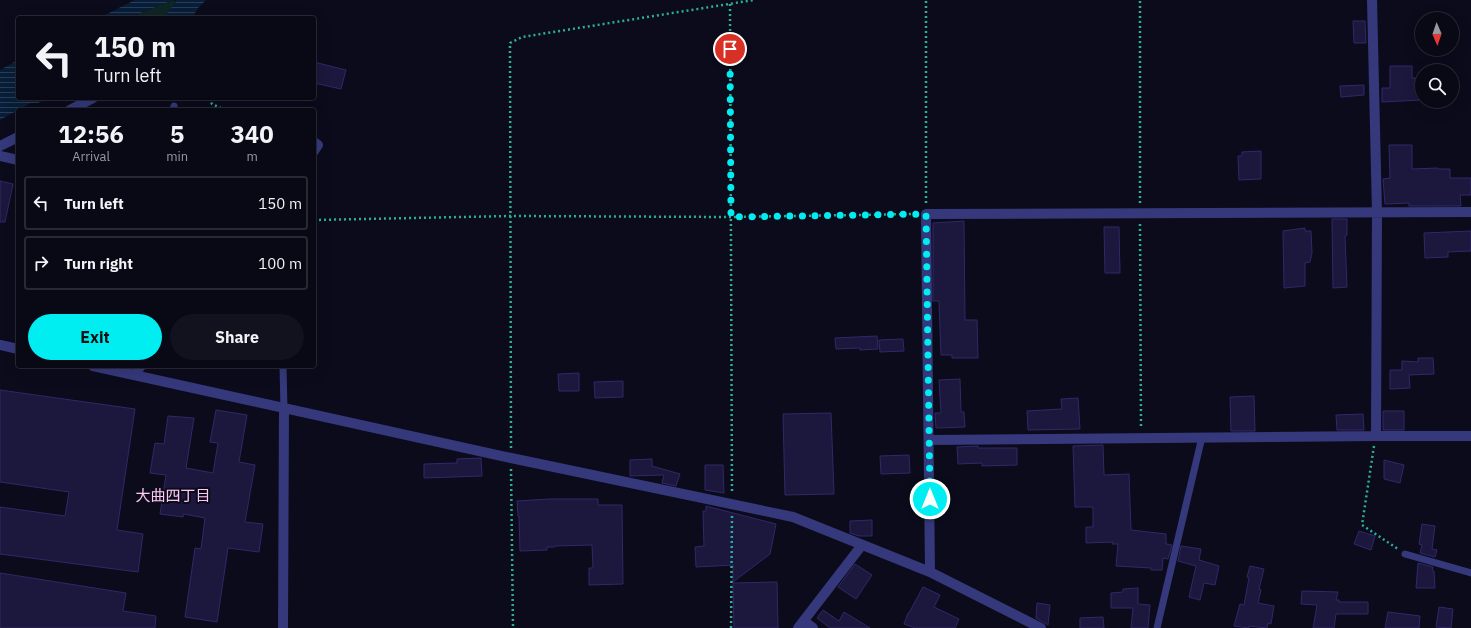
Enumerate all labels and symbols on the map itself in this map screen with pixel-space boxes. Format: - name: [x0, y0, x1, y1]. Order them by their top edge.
- north arrow: [1415, 12, 1459, 56]
- pin: [713, 32, 747, 66]
- position arrow: [909, 478, 951, 520]
- district label: 大曲四丁目: [135, 486, 211, 505]

